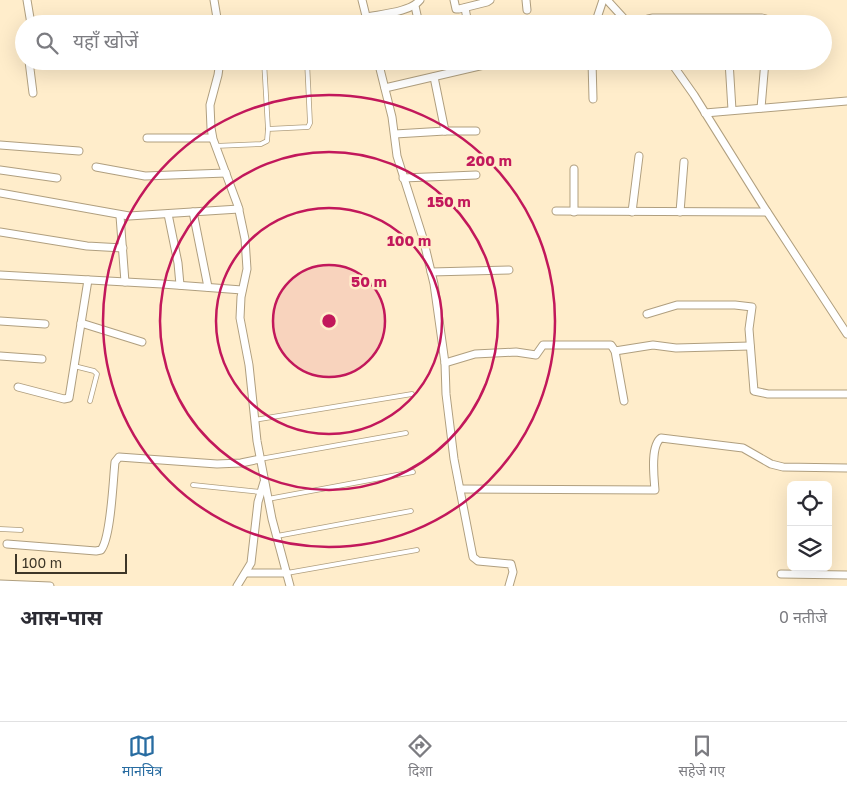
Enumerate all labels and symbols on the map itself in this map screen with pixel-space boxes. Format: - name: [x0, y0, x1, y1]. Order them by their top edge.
- text: 200 m: [466, 151, 512, 169]
- text: 150 m: [427, 192, 471, 210]
- text: 100 m: [387, 231, 431, 249]
- text: 50 m: [351, 272, 387, 290]
- centre of rings: [320, 312, 338, 330]
- scale bar: [15, 551, 128, 574]

